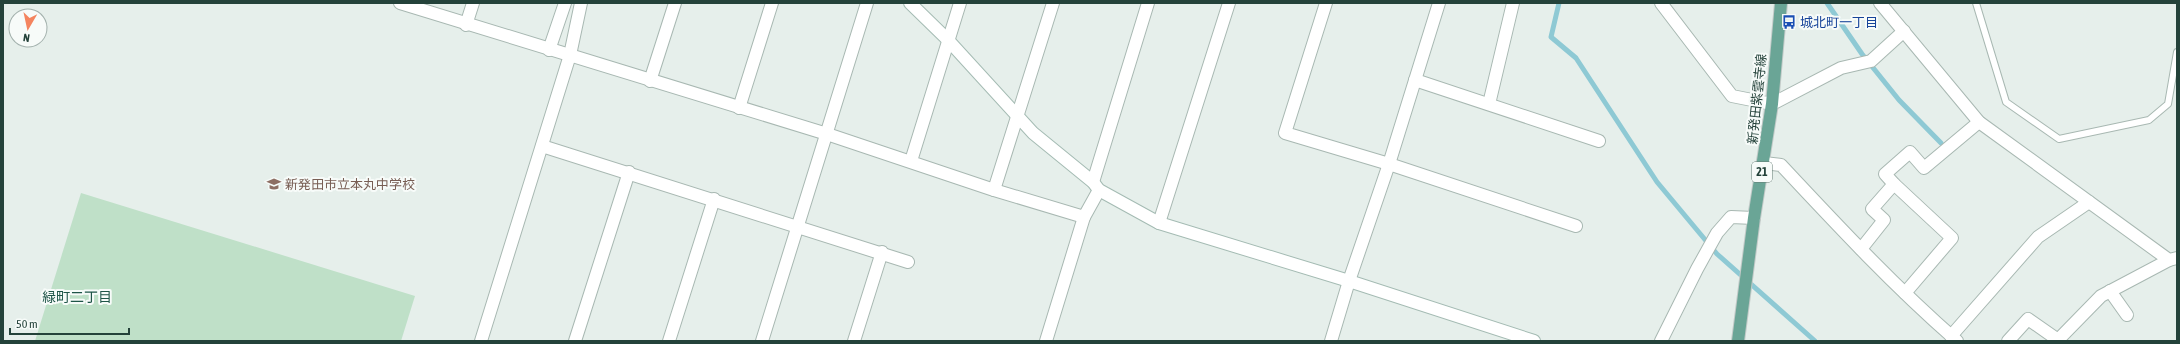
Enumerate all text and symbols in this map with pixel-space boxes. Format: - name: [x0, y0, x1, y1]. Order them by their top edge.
- north arrow: [8, 8, 48, 48]
- bus stop icon: 城北町一丁目: [1781, 14, 1797, 30]
- place label: 城北町一丁目: [1800, 15, 1878, 30]
- text: N: [22, 31, 31, 44]
- street label: 新発田紫雲寺線: [1745, 53, 1769, 145]
- road number: 21: [1752, 162, 1772, 182]
- school or university icon: 新発田市立本丸中学校: [266, 176, 282, 192]
- place label: 新発田市立本丸中学校: [285, 177, 415, 192]
- district label: 緑町二丁目: [42, 289, 112, 305]
- scale bar: [10, 310, 129, 336]
- text: 50 m: [16, 317, 38, 331]

